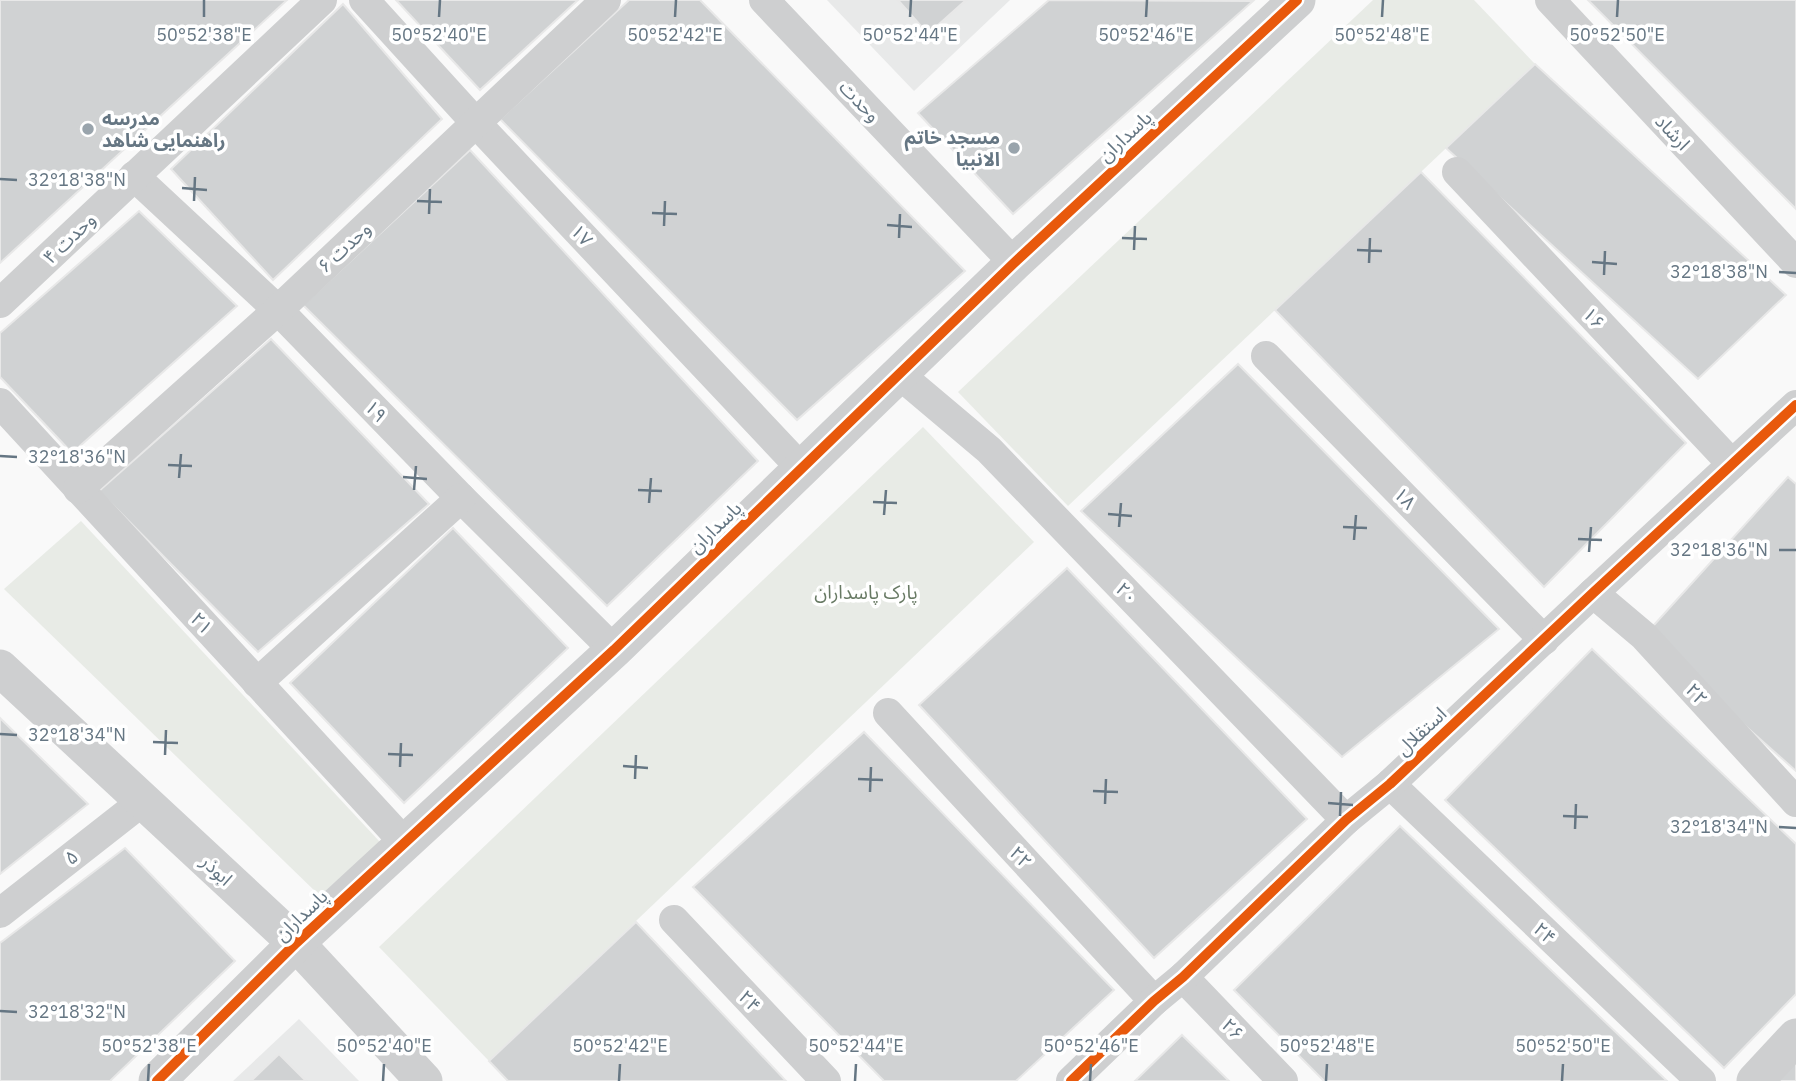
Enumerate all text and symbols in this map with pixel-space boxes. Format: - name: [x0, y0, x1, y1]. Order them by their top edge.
- text: 50°52'38"E: [156, 23, 252, 46]
- text: 50°52'40"E: [391, 23, 487, 46]
- text: 50°52'42"E: [627, 23, 723, 46]
- text: 50°52'44"E: [862, 23, 958, 46]
- text: 50°52'46"E: [1098, 23, 1194, 46]
- text: 50°52'48"E: [1334, 23, 1430, 46]
- text: 50°52'50"E: [1569, 23, 1665, 46]
- street label: وحدت: [834, 75, 886, 127]
- street label: پاسداران: [1093, 105, 1158, 168]
- place label: مدرسه راهنمایی شاهد: [102, 106, 225, 152]
- street label: ارشاد: [1650, 109, 1696, 155]
- marker: مدرسه راهنمایی شاهد: [80, 121, 96, 137]
- place label: مسجد خاتم الانبیا: [904, 125, 1000, 171]
- marker: مسجد خاتم الانبیا: [1006, 140, 1022, 156]
- text: 32°18'38"N: [28, 168, 126, 191]
- street label: وحدت ۴: [38, 207, 100, 269]
- street label: وحدت ۶: [312, 216, 376, 278]
- street label: ۱۷: [566, 219, 598, 251]
- text: 32°18'38"N: [1670, 260, 1768, 283]
- street label: ۱۶: [1578, 302, 1610, 334]
- street label: ۱۹: [360, 395, 392, 427]
- text: 32°18'36"N: [28, 445, 126, 468]
- street label: ۱۸: [1389, 482, 1421, 514]
- street label: پاسداران: [683, 496, 747, 559]
- text: 32°18'36"N: [1670, 538, 1768, 561]
- street label: ۲۰: [1111, 577, 1143, 609]
- park label: پارک پاسداران: [814, 580, 918, 605]
- street label: ۲۱: [186, 607, 218, 639]
- street label: ۲۲: [1681, 678, 1713, 710]
- street label: استقلال: [1391, 702, 1451, 760]
- text: 32°18'34"N: [28, 723, 126, 746]
- text: 32°18'34"N: [1670, 815, 1768, 838]
- street label: ۲۲: [1005, 841, 1037, 873]
- street label: ۵: [59, 844, 83, 870]
- street label: ابوذر: [195, 849, 238, 891]
- street label: پاسداران: [269, 884, 333, 947]
- street label: ۲۴: [1529, 917, 1561, 949]
- street label: ۲۴: [734, 985, 766, 1017]
- text: 32°18'32"N: [28, 1000, 126, 1023]
- street label: ۲۶: [1217, 1013, 1249, 1045]
- text: 50°52'38"E: [101, 1034, 197, 1057]
- text: 50°52'40"E: [336, 1034, 432, 1057]
- text: 50°52'42"E: [572, 1034, 668, 1057]
- text: 50°52'44"E: [808, 1034, 904, 1057]
- text: 50°52'46"E: [1043, 1034, 1139, 1057]
- text: 50°52'48"E: [1279, 1034, 1375, 1057]
- text: 50°52'50"E: [1515, 1034, 1611, 1057]

